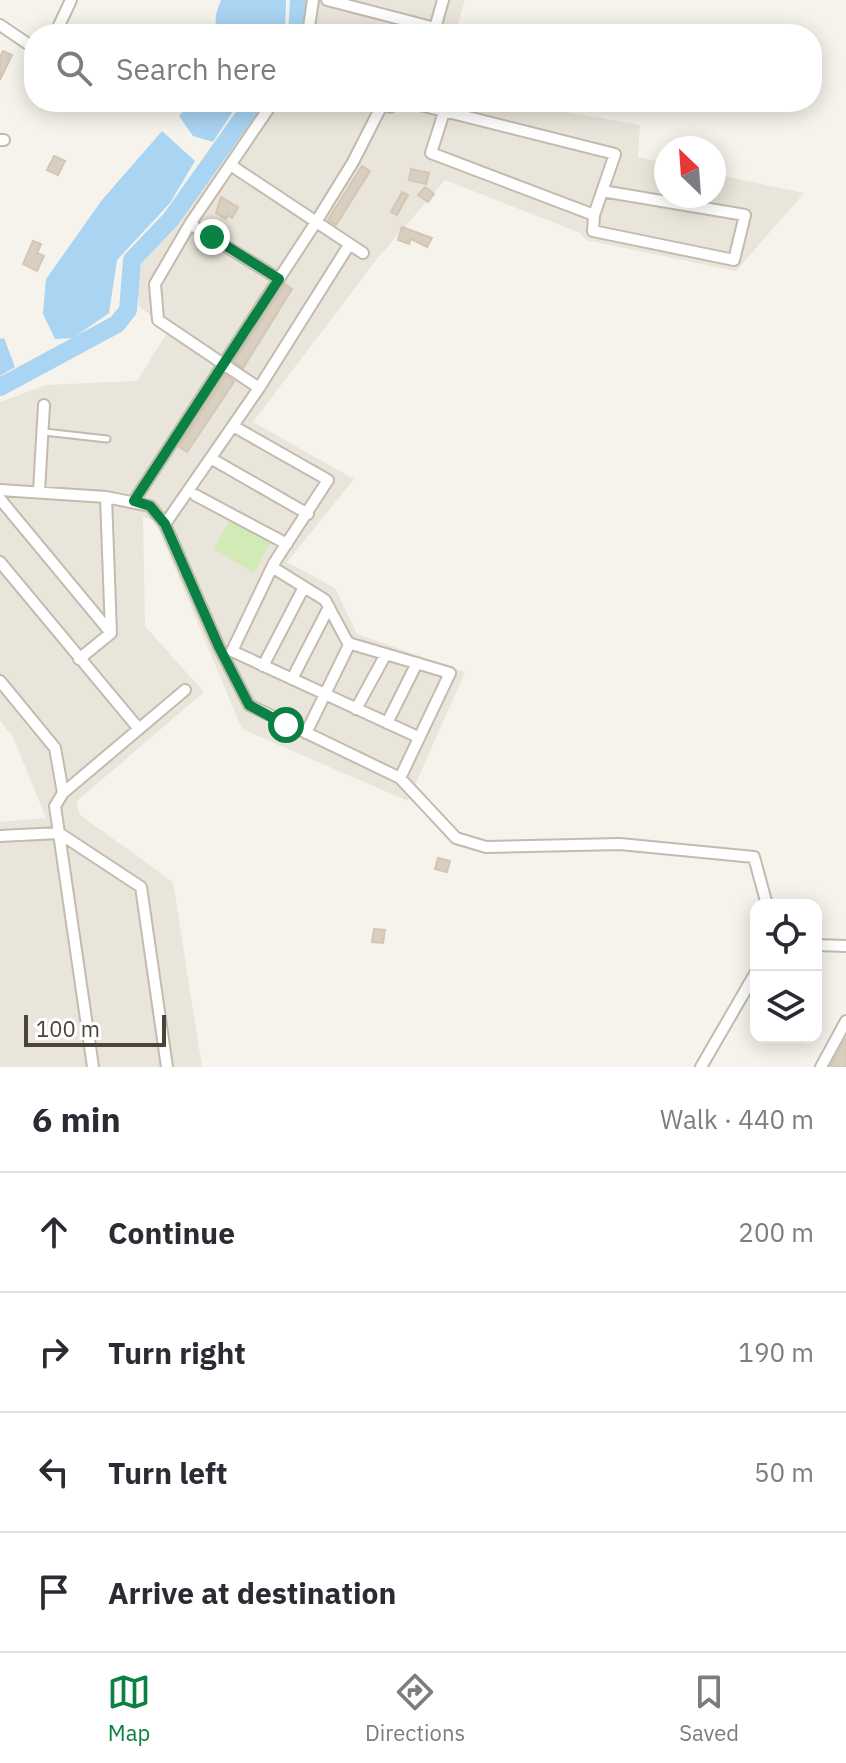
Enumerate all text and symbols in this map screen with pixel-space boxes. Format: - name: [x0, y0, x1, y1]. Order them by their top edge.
- search box: [24, 24, 822, 112]
- icon: search: [52, 46, 96, 90]
- text: Search here: [116, 49, 277, 88]
- north arrow: [654, 136, 726, 208]
- route end: [194, 219, 230, 255]
- route start: [268, 707, 304, 743]
- map controls: [750, 899, 822, 1043]
- button: locate: [750, 899, 822, 971]
- button: layers: [750, 971, 822, 1043]
- scale bar: [24, 1011, 166, 1047]
- text: 100 m: [36, 1014, 100, 1043]
- text: 6 min: [32, 1097, 121, 1141]
- text: Walk · 440 m: [660, 1102, 814, 1136]
- icon: ahead: [32, 1210, 76, 1254]
- text: Continue: [108, 1213, 235, 1252]
- text: 200 m: [738, 1215, 814, 1249]
- icon: right: [32, 1330, 76, 1374]
- text: Turn right: [108, 1333, 246, 1372]
- text: 190 m: [738, 1335, 814, 1369]
- icon: left: [32, 1450, 76, 1494]
- text: Turn left: [108, 1453, 227, 1492]
- text: 50 m: [754, 1455, 814, 1489]
- icon: arrive: [32, 1570, 76, 1614]
- text: Arrive at destination: [108, 1573, 396, 1612]
- tab: Map: [107, 1670, 151, 1747]
- tab: Directions: [365, 1670, 465, 1747]
- tab: Saved: [679, 1670, 739, 1747]

